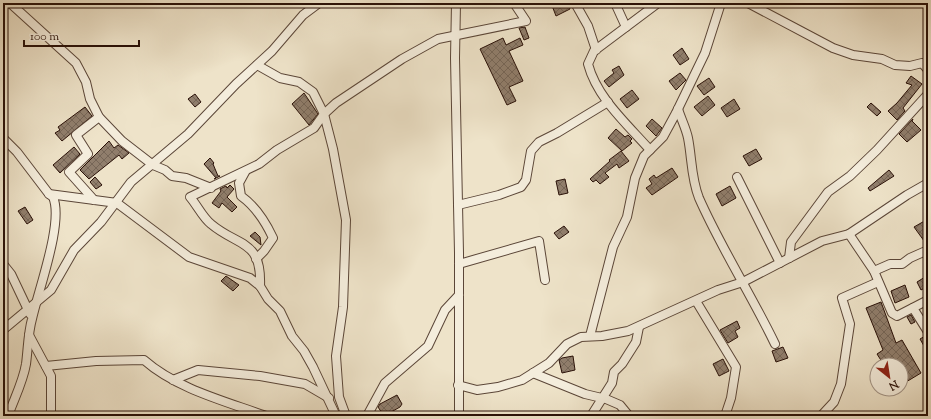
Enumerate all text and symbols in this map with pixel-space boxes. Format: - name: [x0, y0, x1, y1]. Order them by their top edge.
- scale bar: [24, 22, 139, 48]
- text: 100 m: [30, 28, 59, 46]
- north arrow: [869, 357, 909, 397]
- text: N: [886, 375, 902, 394]

